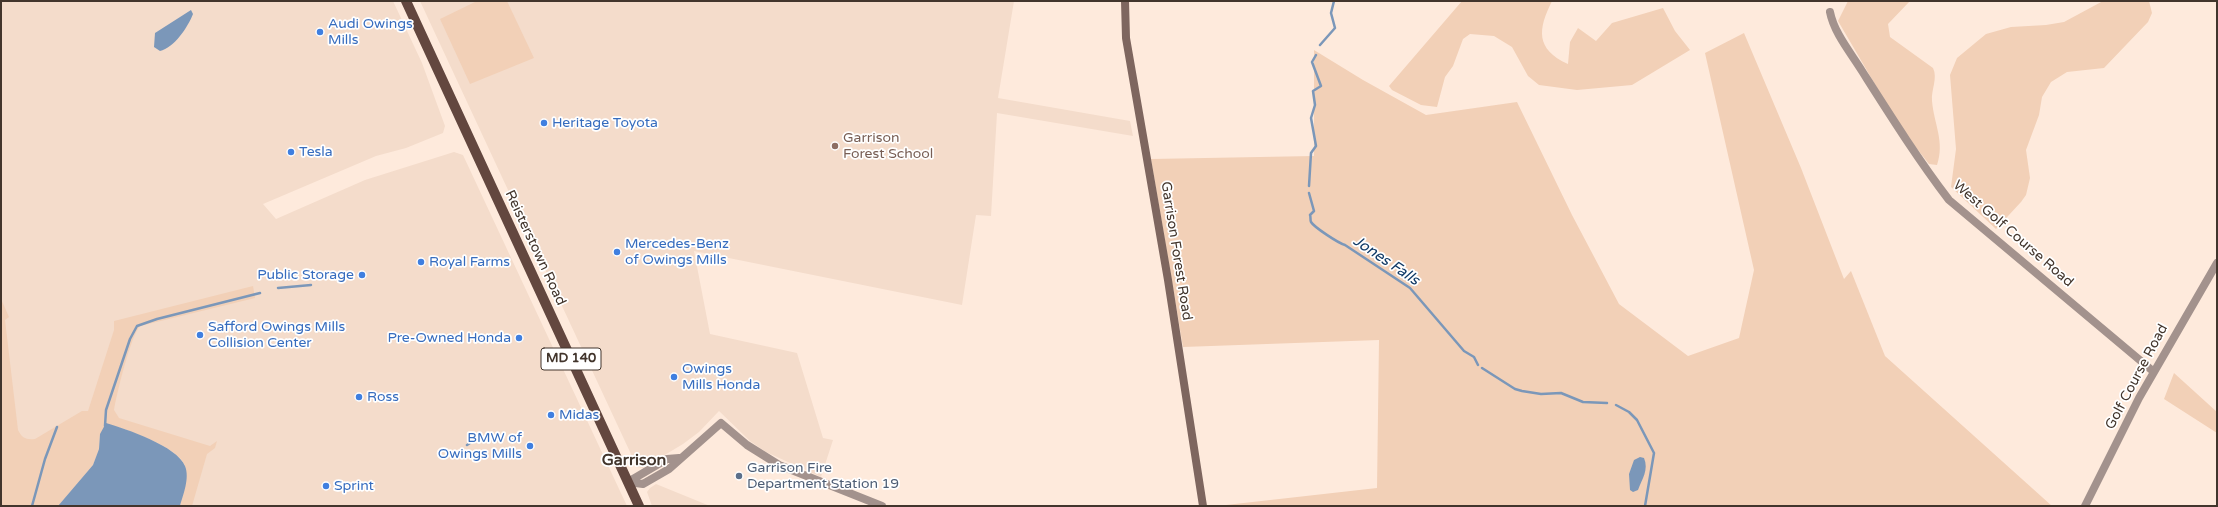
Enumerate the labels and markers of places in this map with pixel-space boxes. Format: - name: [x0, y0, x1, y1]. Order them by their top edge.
- place label: Audi Owings Mills: [328, 16, 413, 48]
- marker: Audi Owings Mills: [315, 27, 325, 37]
- place label: Heritage Toyota: [552, 115, 658, 131]
- marker: Heritage Toyota: [539, 118, 549, 128]
- place label: Garrison Forest School: [843, 130, 933, 162]
- marker: Garrison Forest School: [830, 141, 840, 151]
- place label: Tesla: [299, 144, 333, 160]
- marker: Tesla: [286, 147, 296, 157]
- place label: Mercedes-Benz of Owings Mills: [625, 236, 729, 268]
- marker: Mercedes-Benz of Owings Mills: [612, 247, 622, 257]
- place label: Royal Farms: [429, 254, 510, 270]
- marker: Royal Farms: [416, 257, 426, 267]
- place label: Public Storage: [257, 267, 354, 283]
- marker: Public Storage: [357, 270, 367, 280]
- place label: Safford Owings Mills Collision Center: [208, 319, 345, 352]
- marker: Safford Owings Mills Collision Center: [195, 330, 205, 340]
- place label: Pre-Owned Honda: [387, 330, 511, 346]
- marker: Pre-Owned Honda: [514, 333, 524, 343]
- place label: Owings Mills Honda: [682, 361, 760, 394]
- marker: Owings Mills Honda: [669, 372, 679, 382]
- place label: Ross: [367, 389, 399, 405]
- marker: Ross: [354, 392, 364, 402]
- place label: Midas: [559, 407, 599, 423]
- marker: Midas: [546, 410, 556, 420]
- place label: BMW of Owings Mills: [438, 430, 522, 462]
- marker: BMW of Owings Mills: [525, 441, 535, 451]
- place label: Garrison Fire Department Station 19: [747, 460, 899, 492]
- marker: Garrison Fire Department Station 19: [734, 471, 744, 481]
- place label: Sprint: [334, 478, 374, 494]
- marker: Sprint: [321, 481, 331, 491]

